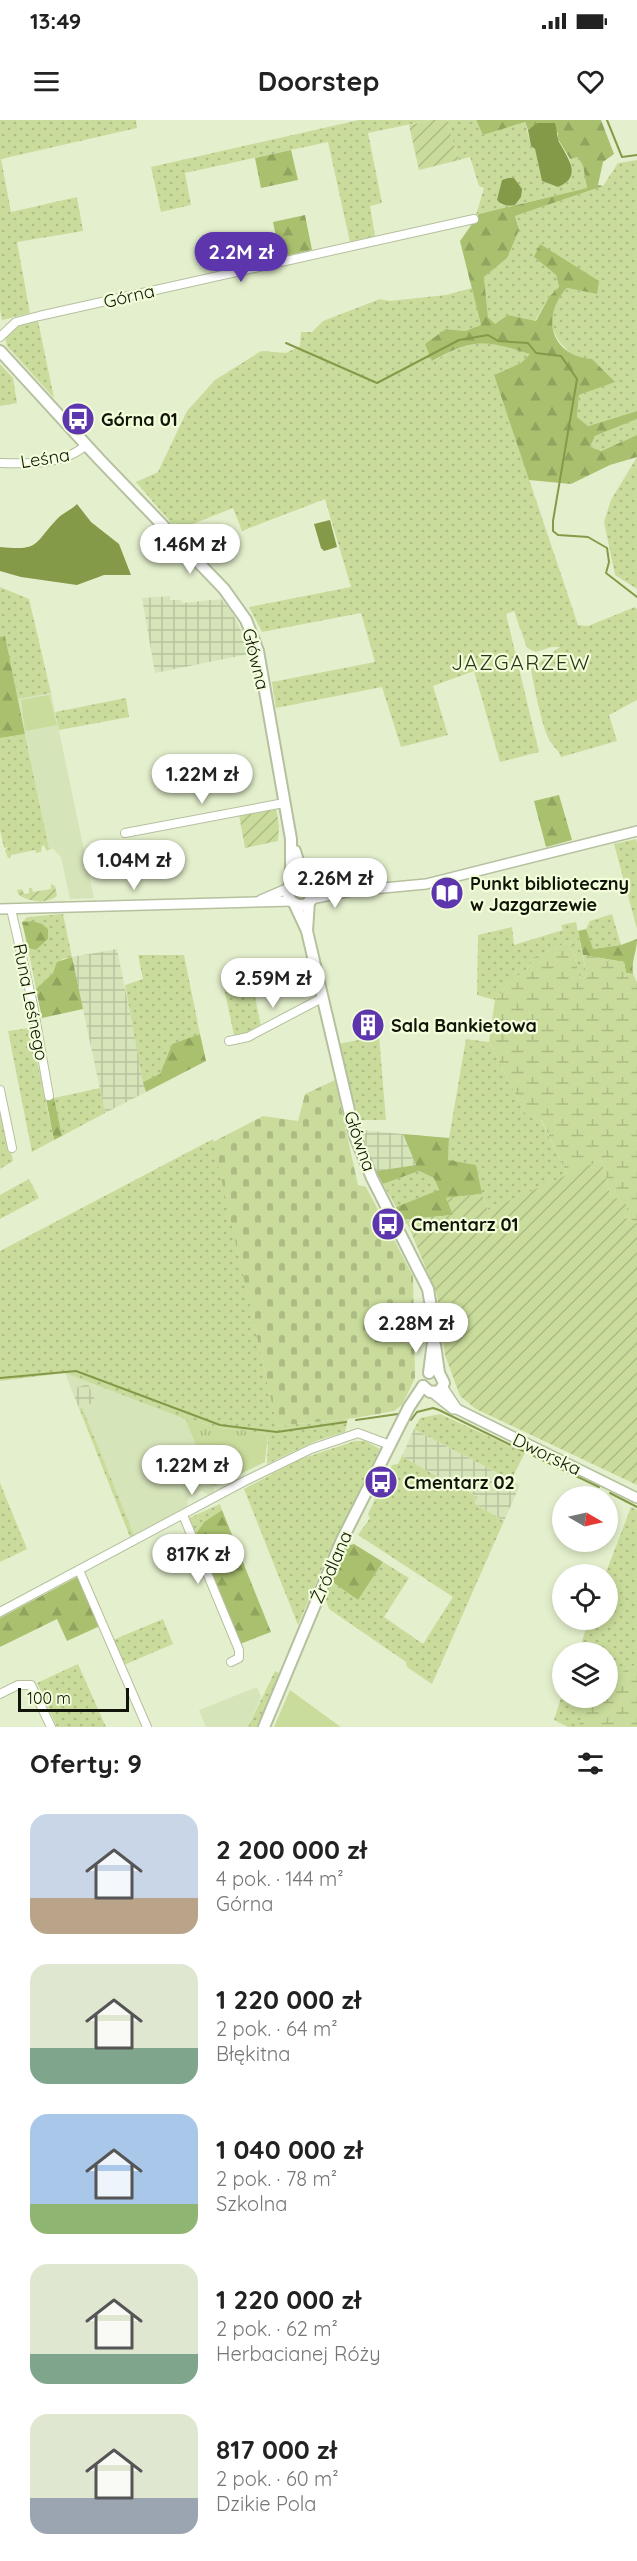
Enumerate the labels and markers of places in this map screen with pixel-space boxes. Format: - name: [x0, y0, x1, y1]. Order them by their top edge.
- pin: 2.2M zł: [186, 232, 296, 283]
- bus stop icon: Górna 01: [60, 401, 96, 437]
- place label: Górna 01: [101, 408, 178, 431]
- pin: 1.46M zł: [128, 524, 252, 575]
- pin: 1.22M zł: [140, 754, 264, 805]
- pin: 1.04M zł: [72, 840, 196, 891]
- pin: 2.26M zł: [273, 858, 397, 909]
- place label: Punkt biblioteczny w Jazgarzewie: [470, 872, 629, 916]
- library icon: Punkt biblioteczny w Jazgarzewie: [429, 875, 465, 911]
- pin: 2.59M zł: [211, 958, 335, 1009]
- building icon: Sala Bankietowa: [350, 1007, 386, 1043]
- place label: Sala Bankietowa: [391, 1014, 537, 1037]
- bus stop icon: Cmentarz 01: [370, 1206, 406, 1242]
- place label: Cmentarz 01: [411, 1213, 519, 1236]
- pin: 2.28M zł: [354, 1303, 478, 1354]
- pin: 1.22M zł: [130, 1445, 254, 1496]
- bus stop icon: Cmentarz 02: [363, 1464, 399, 1500]
- place label: Cmentarz 02: [404, 1471, 515, 1494]
- pin: 817K zł: [143, 1534, 253, 1585]

